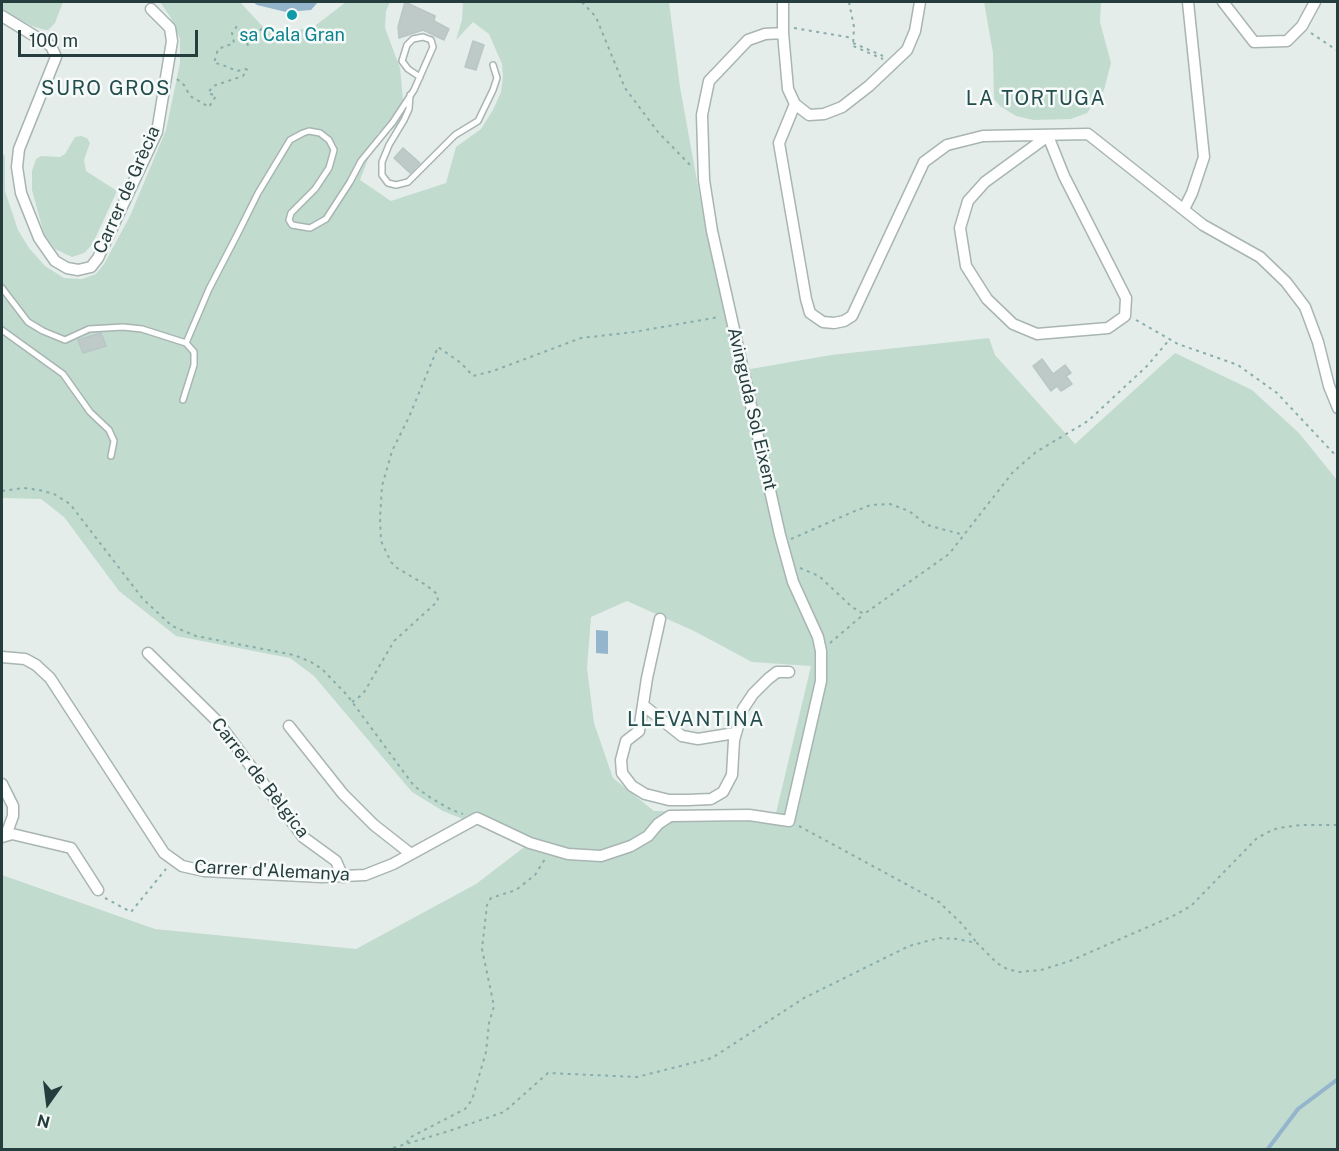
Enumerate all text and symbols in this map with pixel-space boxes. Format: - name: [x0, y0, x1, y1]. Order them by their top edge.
- marker: sa Cala Gran: [285, 8, 299, 22]
- scale bar: [21, 18, 201, 56]
- place label: sa Cala Gran: [239, 24, 345, 46]
- text: 100 m: [29, 30, 78, 51]
- district label: SURO GROS: [41, 77, 171, 101]
- district label: LA TORTUGA: [966, 87, 1106, 111]
- street label: Carrer de Grècia: [89, 123, 165, 257]
- street label: Avinguda Sol Eixent: [723, 325, 781, 493]
- district label: LLEVANTINA: [627, 708, 765, 732]
- street label: Carrer de Bèlgica: [206, 714, 314, 842]
- street label: Carrer d'Alemanya: [194, 856, 350, 886]
- north arrow: [18, 1073, 78, 1133]
- text: N: [35, 1110, 52, 1132]

